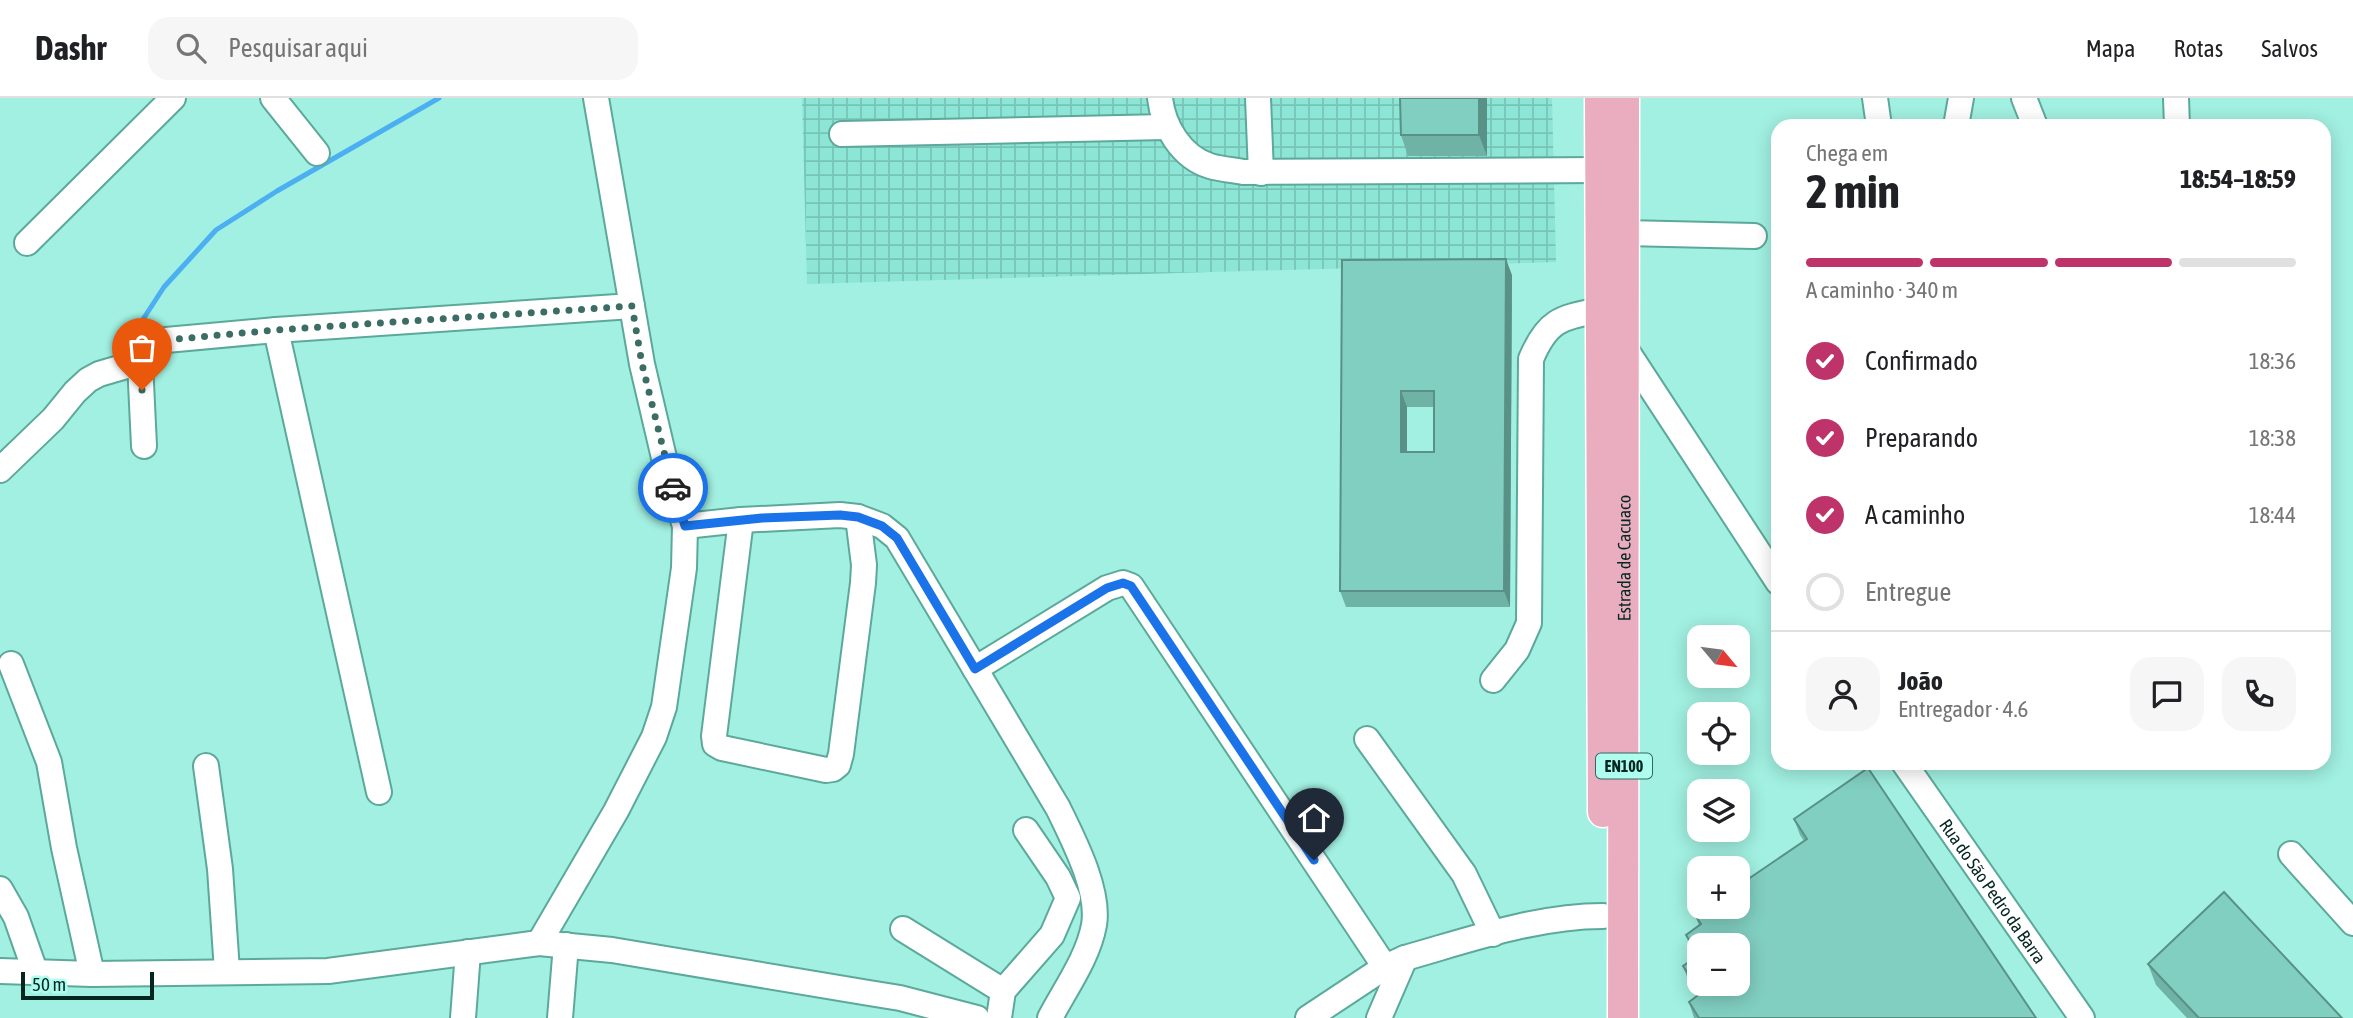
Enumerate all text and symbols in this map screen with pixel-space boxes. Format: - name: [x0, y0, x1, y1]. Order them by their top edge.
- search box: [148, 17, 638, 80]
- text: Dashr: [35, 29, 106, 67]
- icon: search: [172, 29, 210, 67]
- text: Pesquisar aqui: [228, 33, 368, 63]
- text: Mapa: [2086, 35, 2135, 62]
- text: Rotas: [2173, 35, 2223, 62]
- text: Salvos: [2261, 35, 2318, 62]
- text: Chega em: [1806, 140, 1888, 166]
- text: 18:54–18:59: [2180, 164, 2296, 194]
- text: 2 min: [1806, 165, 1900, 218]
- text: A caminho · 340 m: [1806, 277, 1958, 303]
- pin: [112, 318, 172, 390]
- icon: bag: [123, 329, 161, 367]
- icon: check: [1806, 342, 1844, 380]
- text: Confirmado: [1865, 346, 1978, 376]
- text: 18:36: [2249, 348, 2296, 374]
- icon: check: [1806, 419, 1844, 457]
- text: Preparando: [1865, 423, 1978, 453]
- text: 18:38: [2249, 425, 2296, 451]
- courier: [638, 453, 708, 523]
- icon: car: [654, 469, 692, 507]
- street label: Estrada de Cacuaco: [1613, 495, 1634, 621]
- icon: check: [1806, 496, 1844, 534]
- text: A caminho: [1865, 500, 1965, 530]
- text: 18:44: [2249, 502, 2296, 528]
- text: Entregue: [1865, 577, 1951, 607]
- north arrow: [1687, 625, 1750, 688]
- map controls: [1687, 625, 1750, 996]
- button: person: [1806, 657, 1880, 731]
- button: chat: [2130, 657, 2204, 731]
- button: phone: [2222, 657, 2296, 731]
- text: João: [1898, 666, 1943, 696]
- text: Entregador · 4.6: [1898, 696, 2028, 722]
- button: locate: [1687, 702, 1750, 765]
- road number: EN100: [1596, 754, 1652, 778]
- button: layers: [1687, 779, 1750, 842]
- pin: [1284, 788, 1344, 860]
- icon: home: [1295, 799, 1333, 837]
- street label: Rua do São Pedro da Barra: [1936, 815, 2051, 967]
- button: +: [1687, 856, 1750, 919]
- button: −: [1687, 933, 1750, 996]
- scale bar: [21, 969, 154, 1001]
- text: 50 m: [32, 973, 66, 995]

